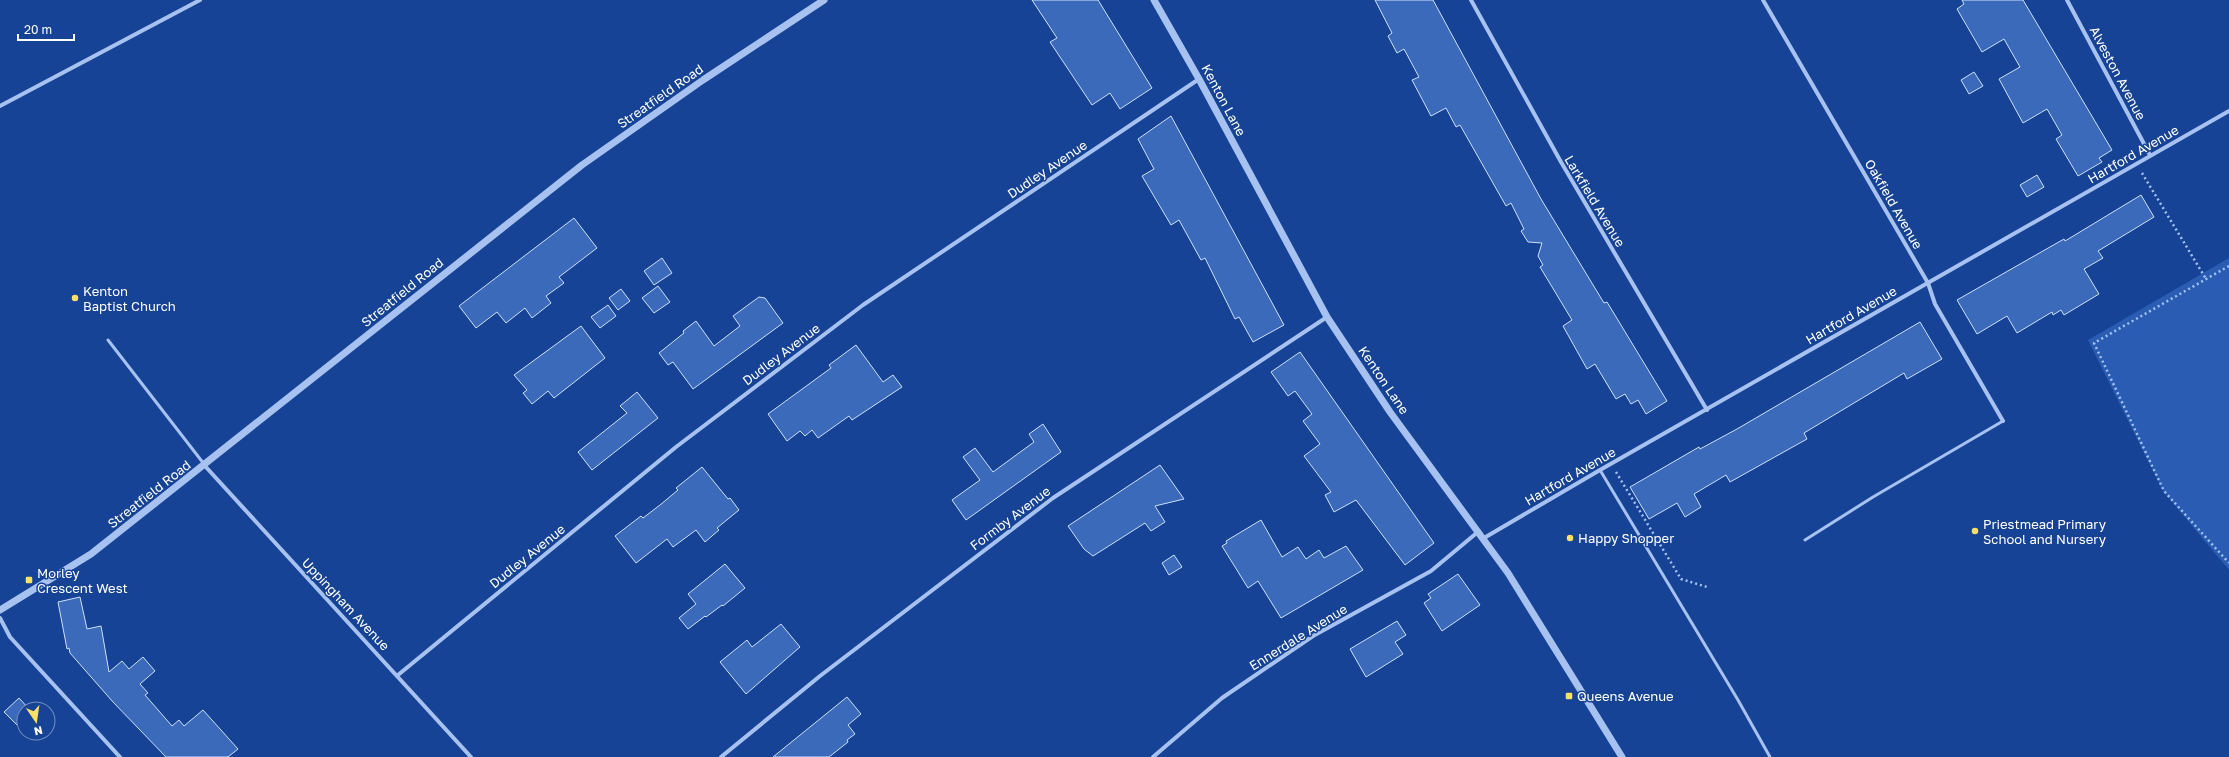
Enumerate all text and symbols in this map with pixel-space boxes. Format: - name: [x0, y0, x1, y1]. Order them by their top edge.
- scale bar: [18, 16, 74, 42]
- text: 20 m: [24, 22, 52, 37]
- street label: Alveston Avenue: [2087, 23, 2149, 123]
- street label: Streatfield Road: [614, 60, 706, 132]
- street label: Kenton Lane: [1198, 61, 1250, 139]
- street label: Hartford Avenue: [2085, 122, 2181, 186]
- street label: Dudley Avenue: [1004, 136, 1090, 202]
- street label: Larkfield Avenue: [1561, 152, 1629, 250]
- street label: Oakfield Avenue: [1862, 156, 1926, 252]
- street label: Streatfield Road: [358, 254, 446, 330]
- place label: Kenton Baptist Church: [83, 283, 176, 314]
- street label: Hartford Avenue: [1803, 283, 1899, 347]
- marker: Kenton Baptist Church: [70, 293, 80, 303]
- street label: Dudley Avenue: [739, 320, 823, 388]
- street label: Kenton Lane: [1355, 343, 1413, 417]
- street label: Hartford Avenue: [1522, 444, 1618, 508]
- street label: Streatfield Road: [104, 457, 194, 531]
- street label: Formby Avenue: [967, 483, 1053, 553]
- place label: Priestmead Primary School and Nursery: [1983, 516, 2107, 547]
- street label: Dudley Avenue: [486, 521, 568, 591]
- marker: Priestmead Primary School and Nursery: [1970, 526, 1980, 536]
- place label: Happy Shopper: [1578, 530, 1674, 546]
- marker: Happy Shopper: [1565, 533, 1575, 543]
- street label: Uppingham Avenue: [299, 554, 393, 654]
- place label: Morley Crescent West: [37, 565, 128, 596]
- marker: Morley Crescent West: [24, 575, 34, 585]
- street label: Ennerdale Avenue: [1246, 600, 1350, 674]
- place label: Queens Avenue: [1577, 688, 1674, 704]
- marker: Queens Avenue: [1564, 691, 1574, 701]
- north arrow: [16, 701, 56, 741]
- text: N: [33, 724, 44, 739]

